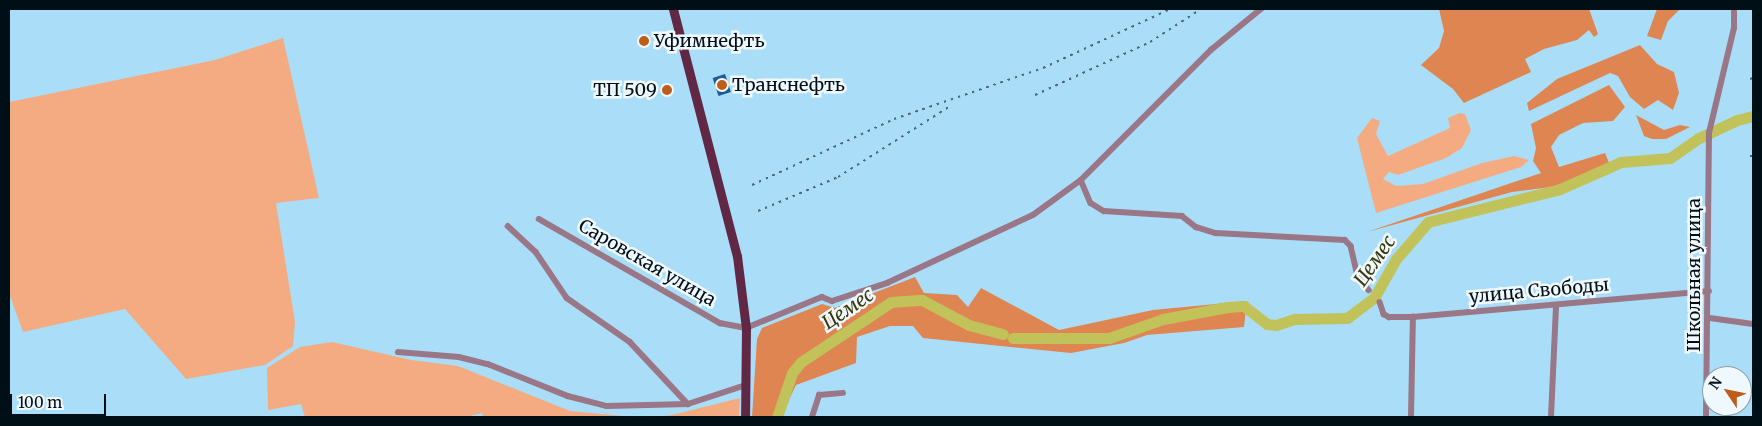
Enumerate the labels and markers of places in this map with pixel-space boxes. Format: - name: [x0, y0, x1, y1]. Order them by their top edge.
- place label: Уфимнефть: [654, 30, 764, 52]
- marker: Уфимнефть: [638, 35, 650, 47]
- place label: Транснефть: [732, 74, 845, 96]
- place label: ТП 509: [593, 79, 657, 101]
- marker: Транснефть: [716, 79, 728, 91]
- marker: ТП 509: [661, 84, 673, 96]

